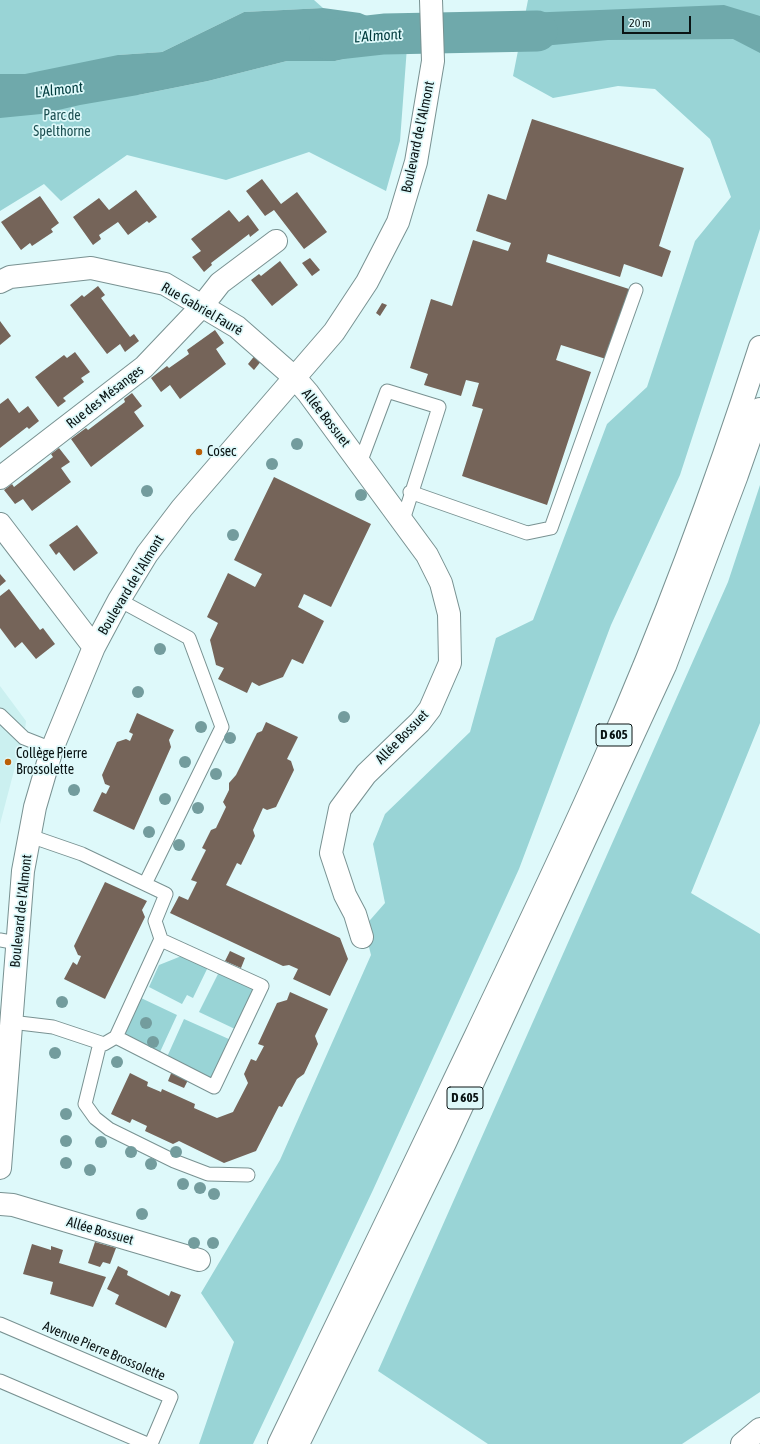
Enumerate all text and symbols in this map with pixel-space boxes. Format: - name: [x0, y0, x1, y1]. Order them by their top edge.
- scale bar: [624, 8, 693, 34]
- text: 20 m: [629, 16, 651, 30]
- water label: L'Almont: [353, 25, 403, 47]
- water label: L'Almont: [34, 78, 84, 102]
- street label: Boulevard de l'Almont: [398, 80, 438, 194]
- park label: Parc de Spelthorne: [33, 108, 91, 140]
- street label: Rue Gabriel Fauré: [158, 279, 246, 339]
- street label: Rue des Mésanges: [63, 362, 147, 432]
- street label: Allée Bossuet: [298, 386, 354, 450]
- place label: Cosec: [207, 444, 236, 460]
- marker: Cosec: [194, 447, 204, 457]
- street label: Boulevard de l'Almont: [95, 532, 167, 638]
- street label: Allée Bossuet: [372, 706, 432, 768]
- road number: D 605: [596, 724, 632, 746]
- place label: Collège Pierre Brossolette: [16, 746, 87, 778]
- marker: Collège Pierre Brossolette: [3, 757, 13, 767]
- street label: Boulevard de l'Almont: [7, 854, 35, 968]
- road number: D 605: [447, 1087, 483, 1109]
- street label: Allée Bossuet: [65, 1213, 135, 1249]
- street label: Avenue Pierre Brossolette: [40, 1318, 168, 1384]

